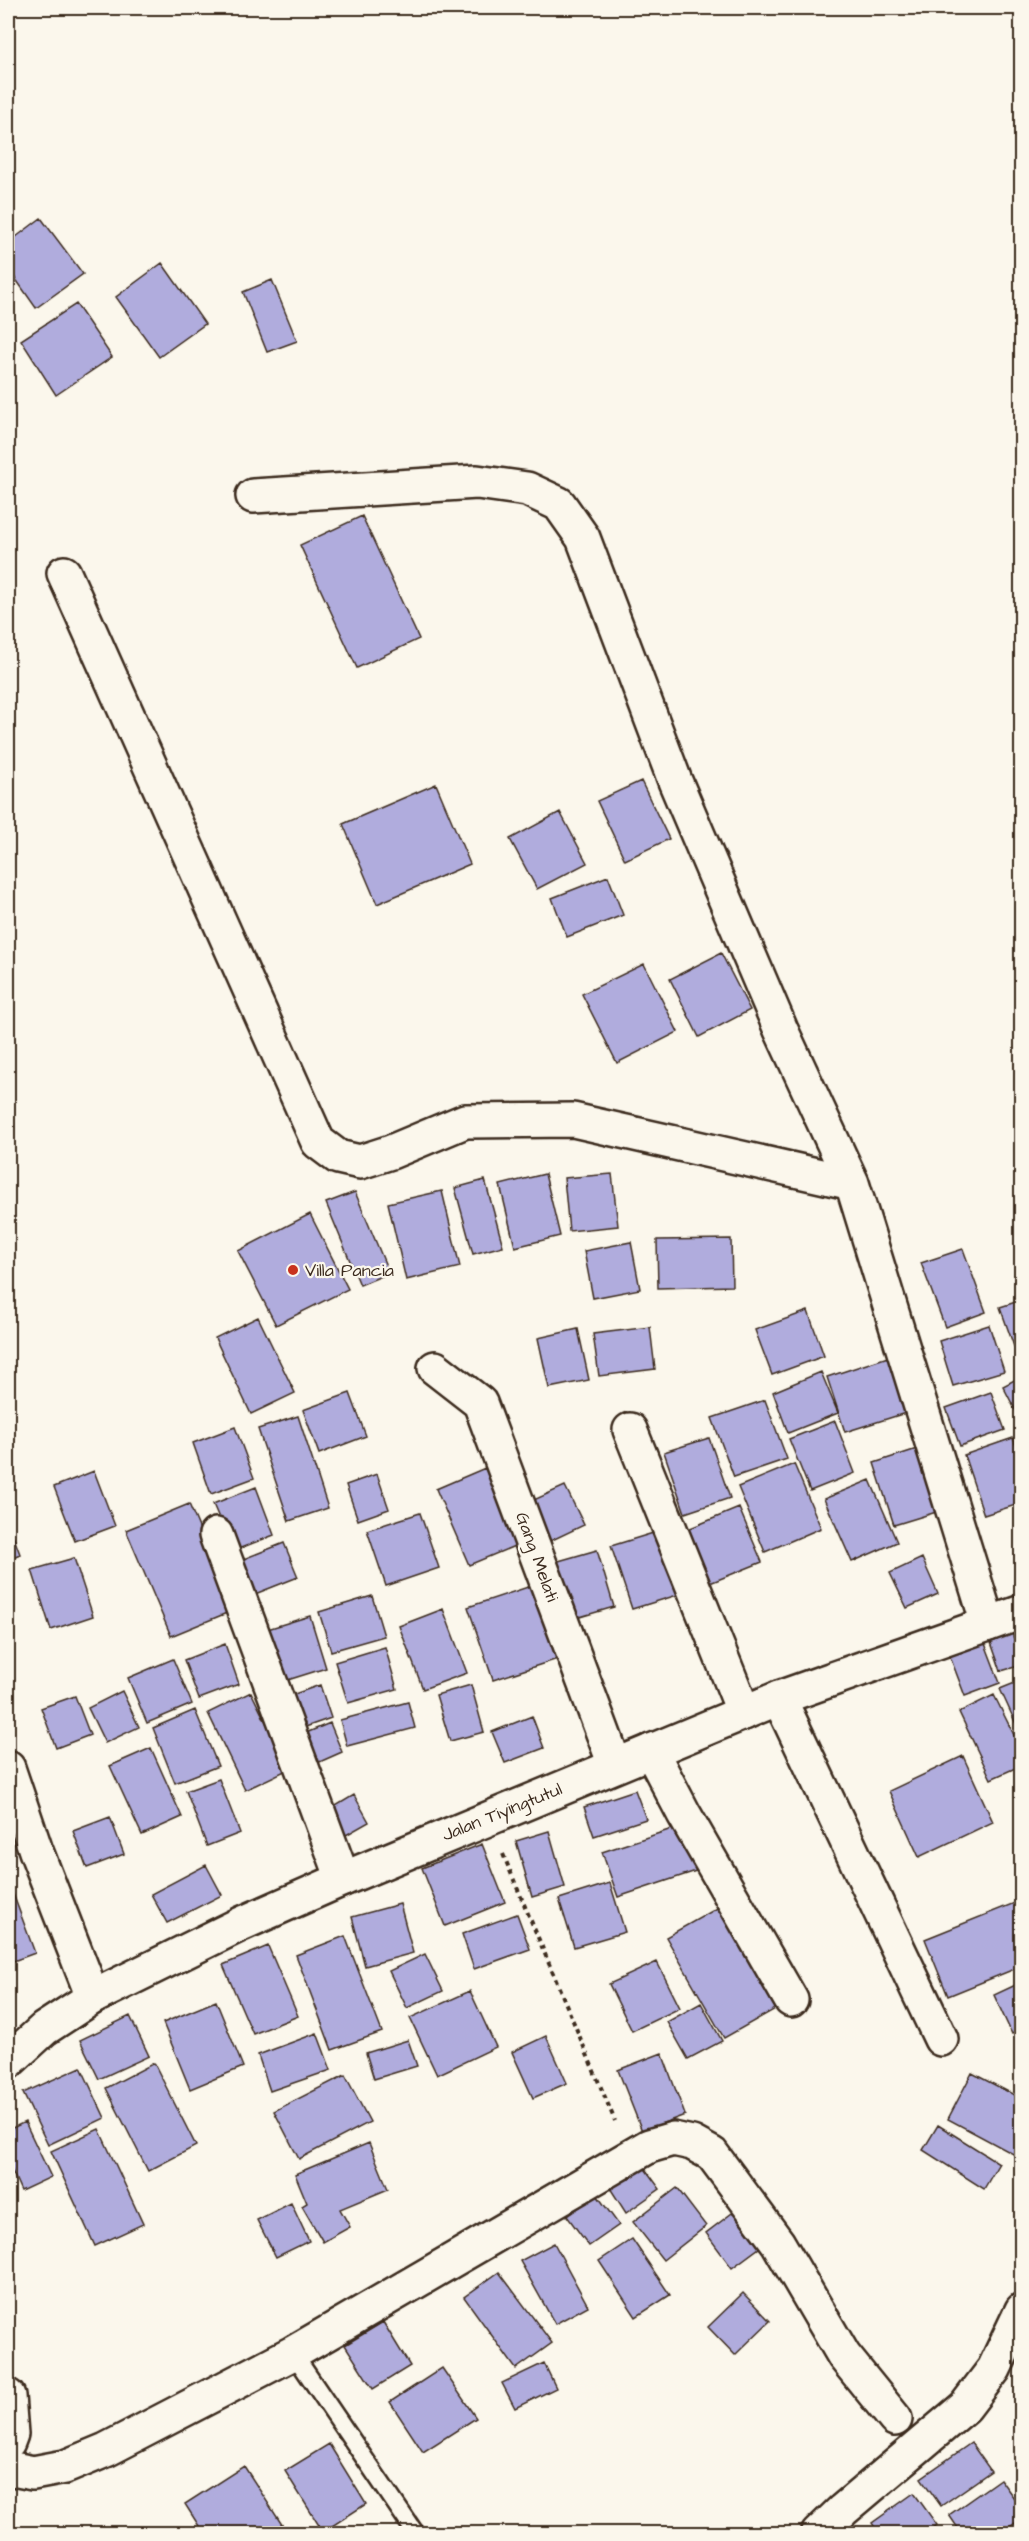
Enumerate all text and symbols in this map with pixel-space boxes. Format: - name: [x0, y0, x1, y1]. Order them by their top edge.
- place label: Villa Pancia: [305, 1258, 394, 1283]
- marker: Villa Pancia: [286, 1263, 300, 1277]
- street label: Gang Melati: [508, 1509, 565, 1606]
- street label: Jalan Tiyingtutul: [438, 1776, 566, 1848]

